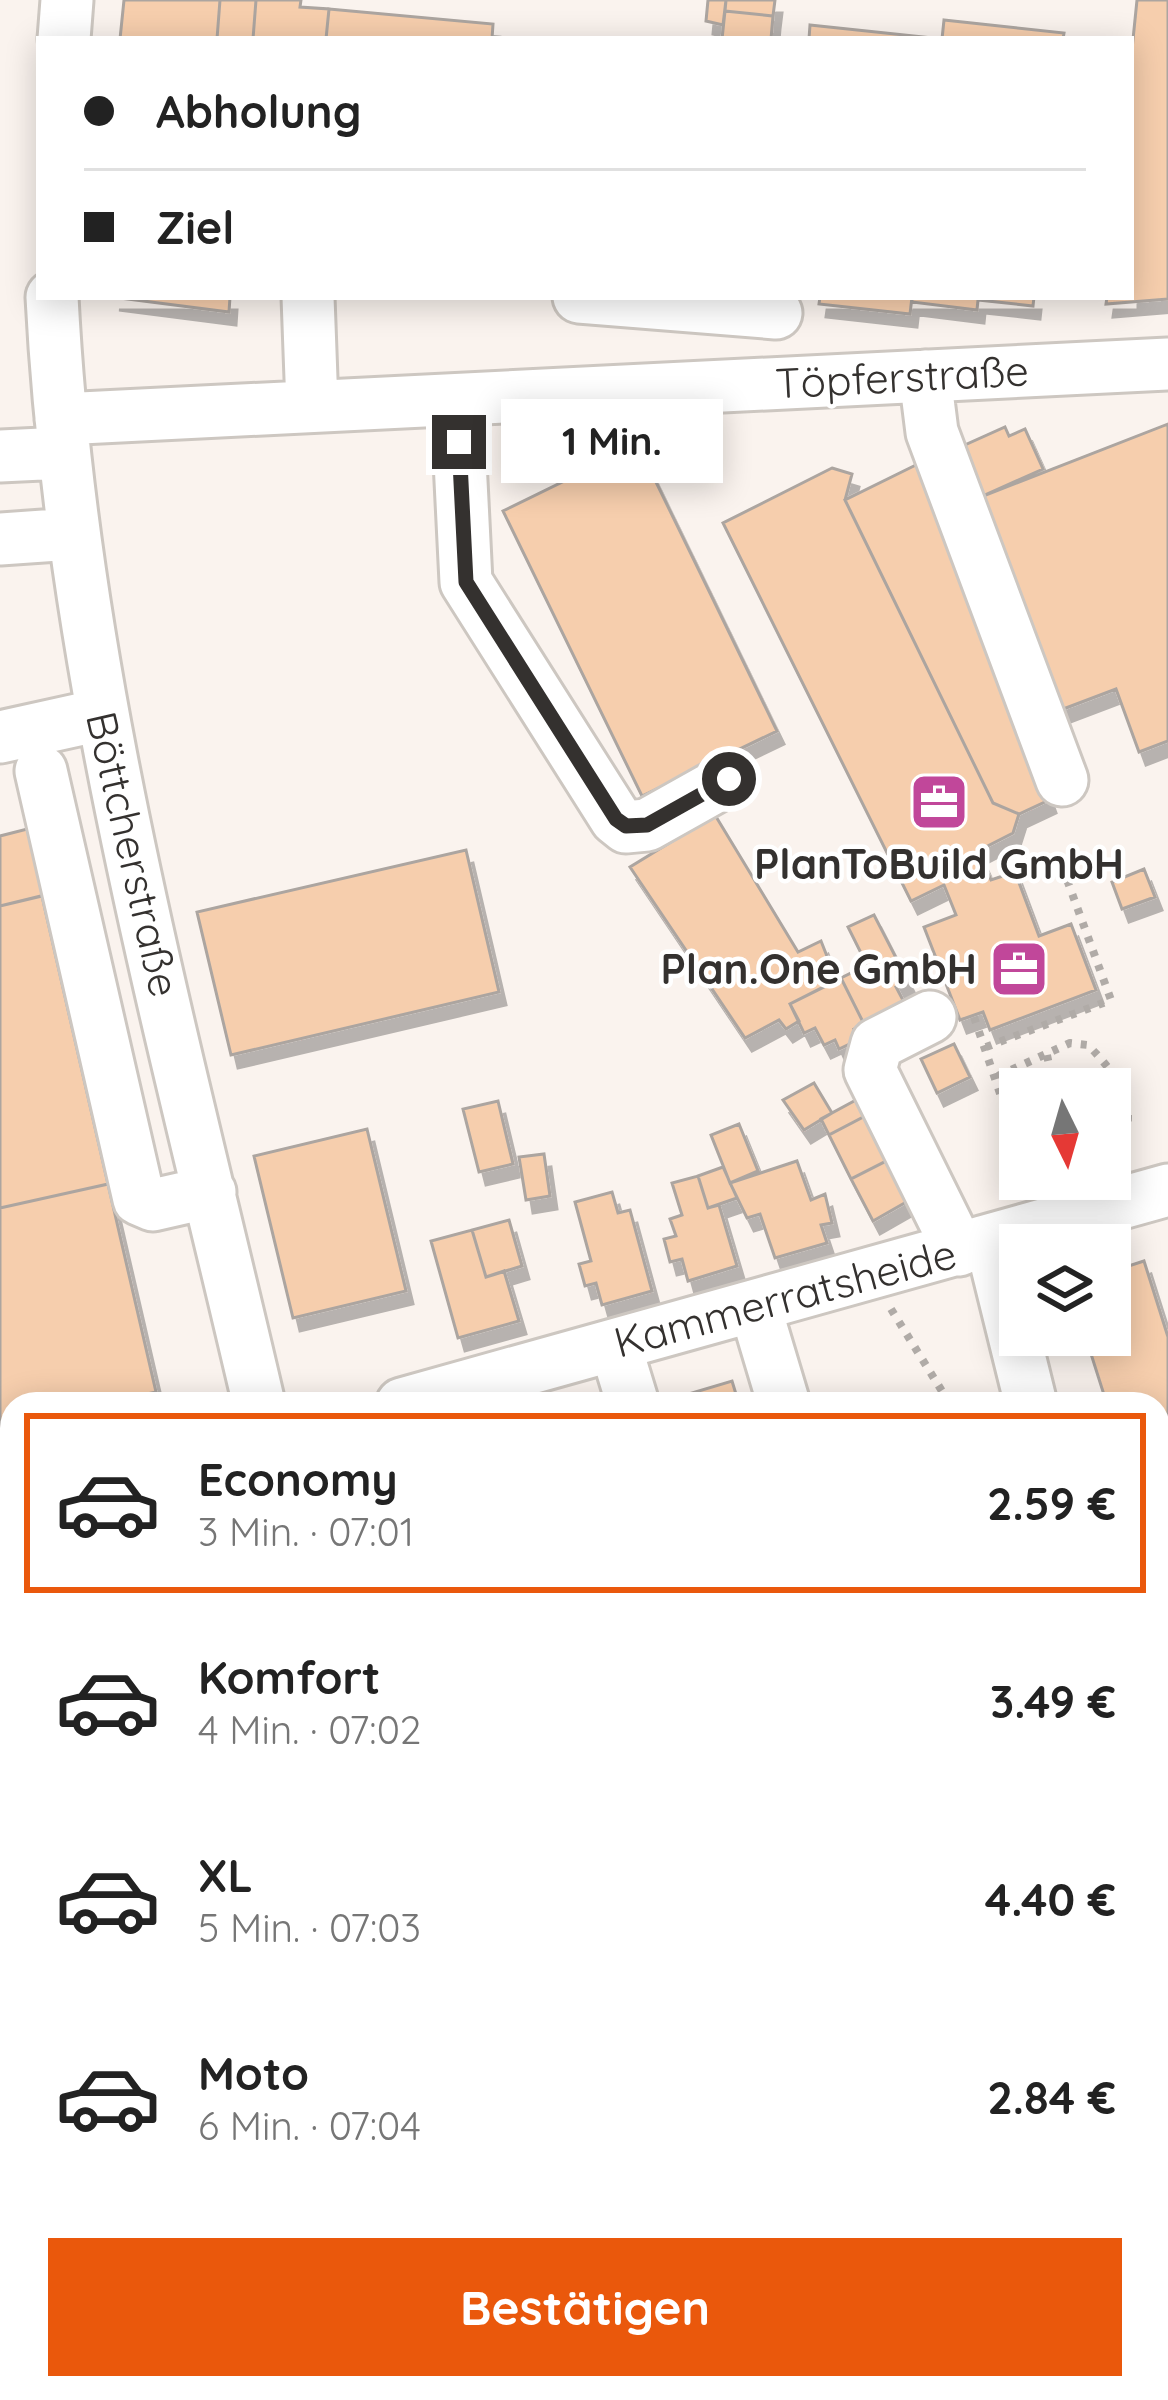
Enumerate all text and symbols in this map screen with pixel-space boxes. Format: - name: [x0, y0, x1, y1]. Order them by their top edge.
- text: Abholung: [156, 83, 361, 139]
- text: Ziel: [156, 199, 234, 255]
- street label: Töpferstraße: [774, 343, 1030, 410]
- callout: 1 Min.: [501, 400, 723, 484]
- route end: [432, 415, 486, 469]
- text: 1 Min.: [562, 416, 662, 465]
- street label: Böttcherstraße: [75, 706, 192, 1001]
- route start: [702, 752, 756, 806]
- office icon: PlanToBuild GmbH: [908, 771, 970, 833]
- place label: PlanToBuild GmbH: [754, 837, 1124, 890]
- office icon: Plan.One GmbH: [988, 938, 1050, 1000]
- place label: Plan.One GmbH: [660, 942, 977, 995]
- north arrow: [999, 1068, 1131, 1200]
- map controls: [999, 1068, 1131, 1356]
- button: layers: [999, 1224, 1131, 1356]
- street label: Kammerratsheide: [608, 1226, 962, 1369]
- icon: car: [54, 1449, 162, 1557]
- text: Economy: [198, 1451, 398, 1507]
- text: 2.59 €: [987, 1475, 1116, 1531]
- text: 3 Min. · 07:01: [198, 1507, 414, 1556]
- icon: car: [54, 1647, 162, 1755]
- text: Komfort: [198, 1649, 380, 1705]
- text: 3.49 €: [990, 1673, 1116, 1729]
- text: 4 Min. · 07:02: [198, 1705, 421, 1754]
- icon: car: [54, 1845, 162, 1953]
- text: XL: [198, 1847, 253, 1903]
- text: 4.40 €: [985, 1871, 1116, 1927]
- text: 5 Min. · 07:03: [198, 1903, 421, 1952]
- icon: car: [54, 2043, 162, 2151]
- text: Moto: [198, 2045, 309, 2101]
- text: 2.84 €: [987, 2069, 1116, 2125]
- text: 6 Min. · 07:04: [198, 2101, 421, 2150]
- button: Bestätigen: [48, 2238, 1122, 2376]

